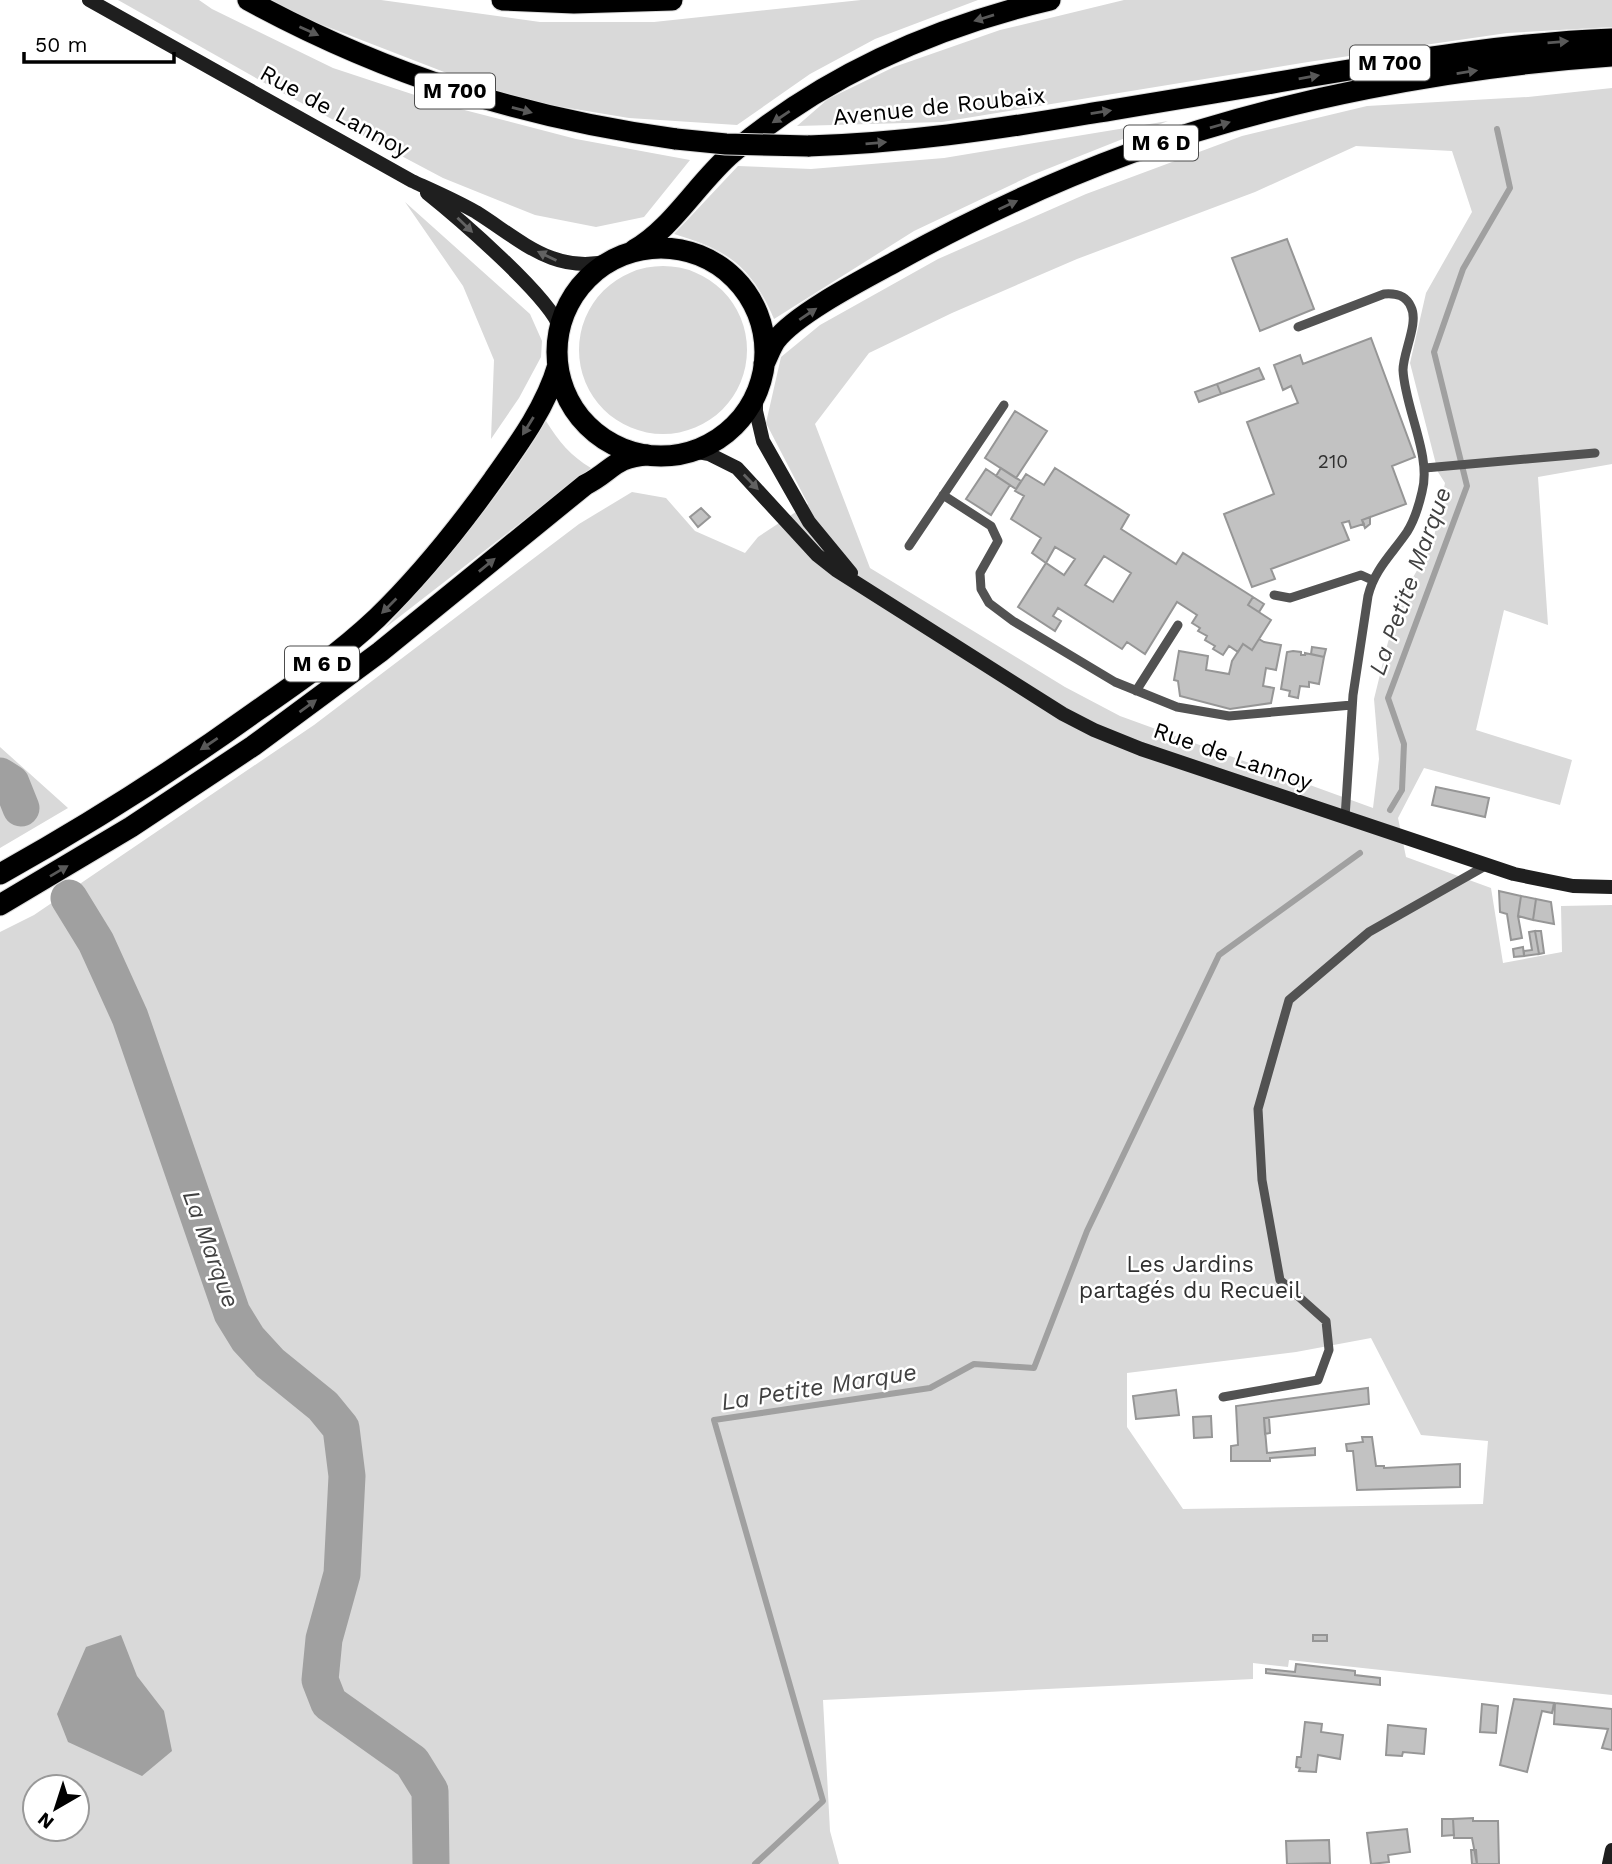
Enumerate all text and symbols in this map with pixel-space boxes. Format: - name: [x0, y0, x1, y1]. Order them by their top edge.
- one-way arrow: [974, 14, 995, 24]
- scale bar: [24, 21, 175, 65]
- one-way arrow: [298, 26, 319, 37]
- text: 50 m: [35, 32, 87, 57]
- one-way arrow: [1547, 36, 1569, 47]
- road number: M 700: [1350, 46, 1430, 80]
- street label: Rue de Lannoy: [255, 59, 414, 164]
- one-way arrow: [1456, 66, 1478, 77]
- one-way arrow: [1298, 71, 1320, 82]
- road number: M 700: [415, 74, 495, 108]
- street label: Avenue de Roubaix: [831, 82, 1047, 131]
- one-way arrow: [512, 106, 533, 116]
- one-way arrow: [1090, 106, 1112, 117]
- one-way arrow: [771, 110, 790, 123]
- one-way arrow: [1210, 119, 1232, 130]
- road number: M 6 D: [1124, 125, 1198, 160]
- one-way arrow: [865, 137, 887, 148]
- one-way arrow: [998, 199, 1018, 211]
- one-way arrow: [456, 216, 473, 233]
- one-way arrow: [537, 251, 557, 262]
- one-way arrow: [799, 308, 818, 321]
- one-way arrow: [522, 417, 535, 436]
- house number: 210: [1318, 450, 1348, 473]
- one-way arrow: [742, 473, 758, 490]
- water label: La Petite Marque: [1363, 483, 1457, 679]
- one-way arrow: [477, 557, 495, 572]
- one-way arrow: [381, 597, 398, 613]
- road number: M 6 D: [285, 646, 359, 682]
- one-way arrow: [299, 699, 317, 713]
- street label: Rue de Lannoy: [1150, 717, 1316, 796]
- one-way arrow: [199, 738, 219, 751]
- one-way arrow: [49, 864, 68, 877]
- water label: La Marque: [177, 1186, 245, 1312]
- park label: Les Jardins partagés du Recueil: [1079, 1251, 1301, 1304]
- water label: La Petite Marque: [719, 1358, 919, 1416]
- north arrow: [21, 1773, 91, 1843]
- text: N: [33, 1807, 58, 1834]

